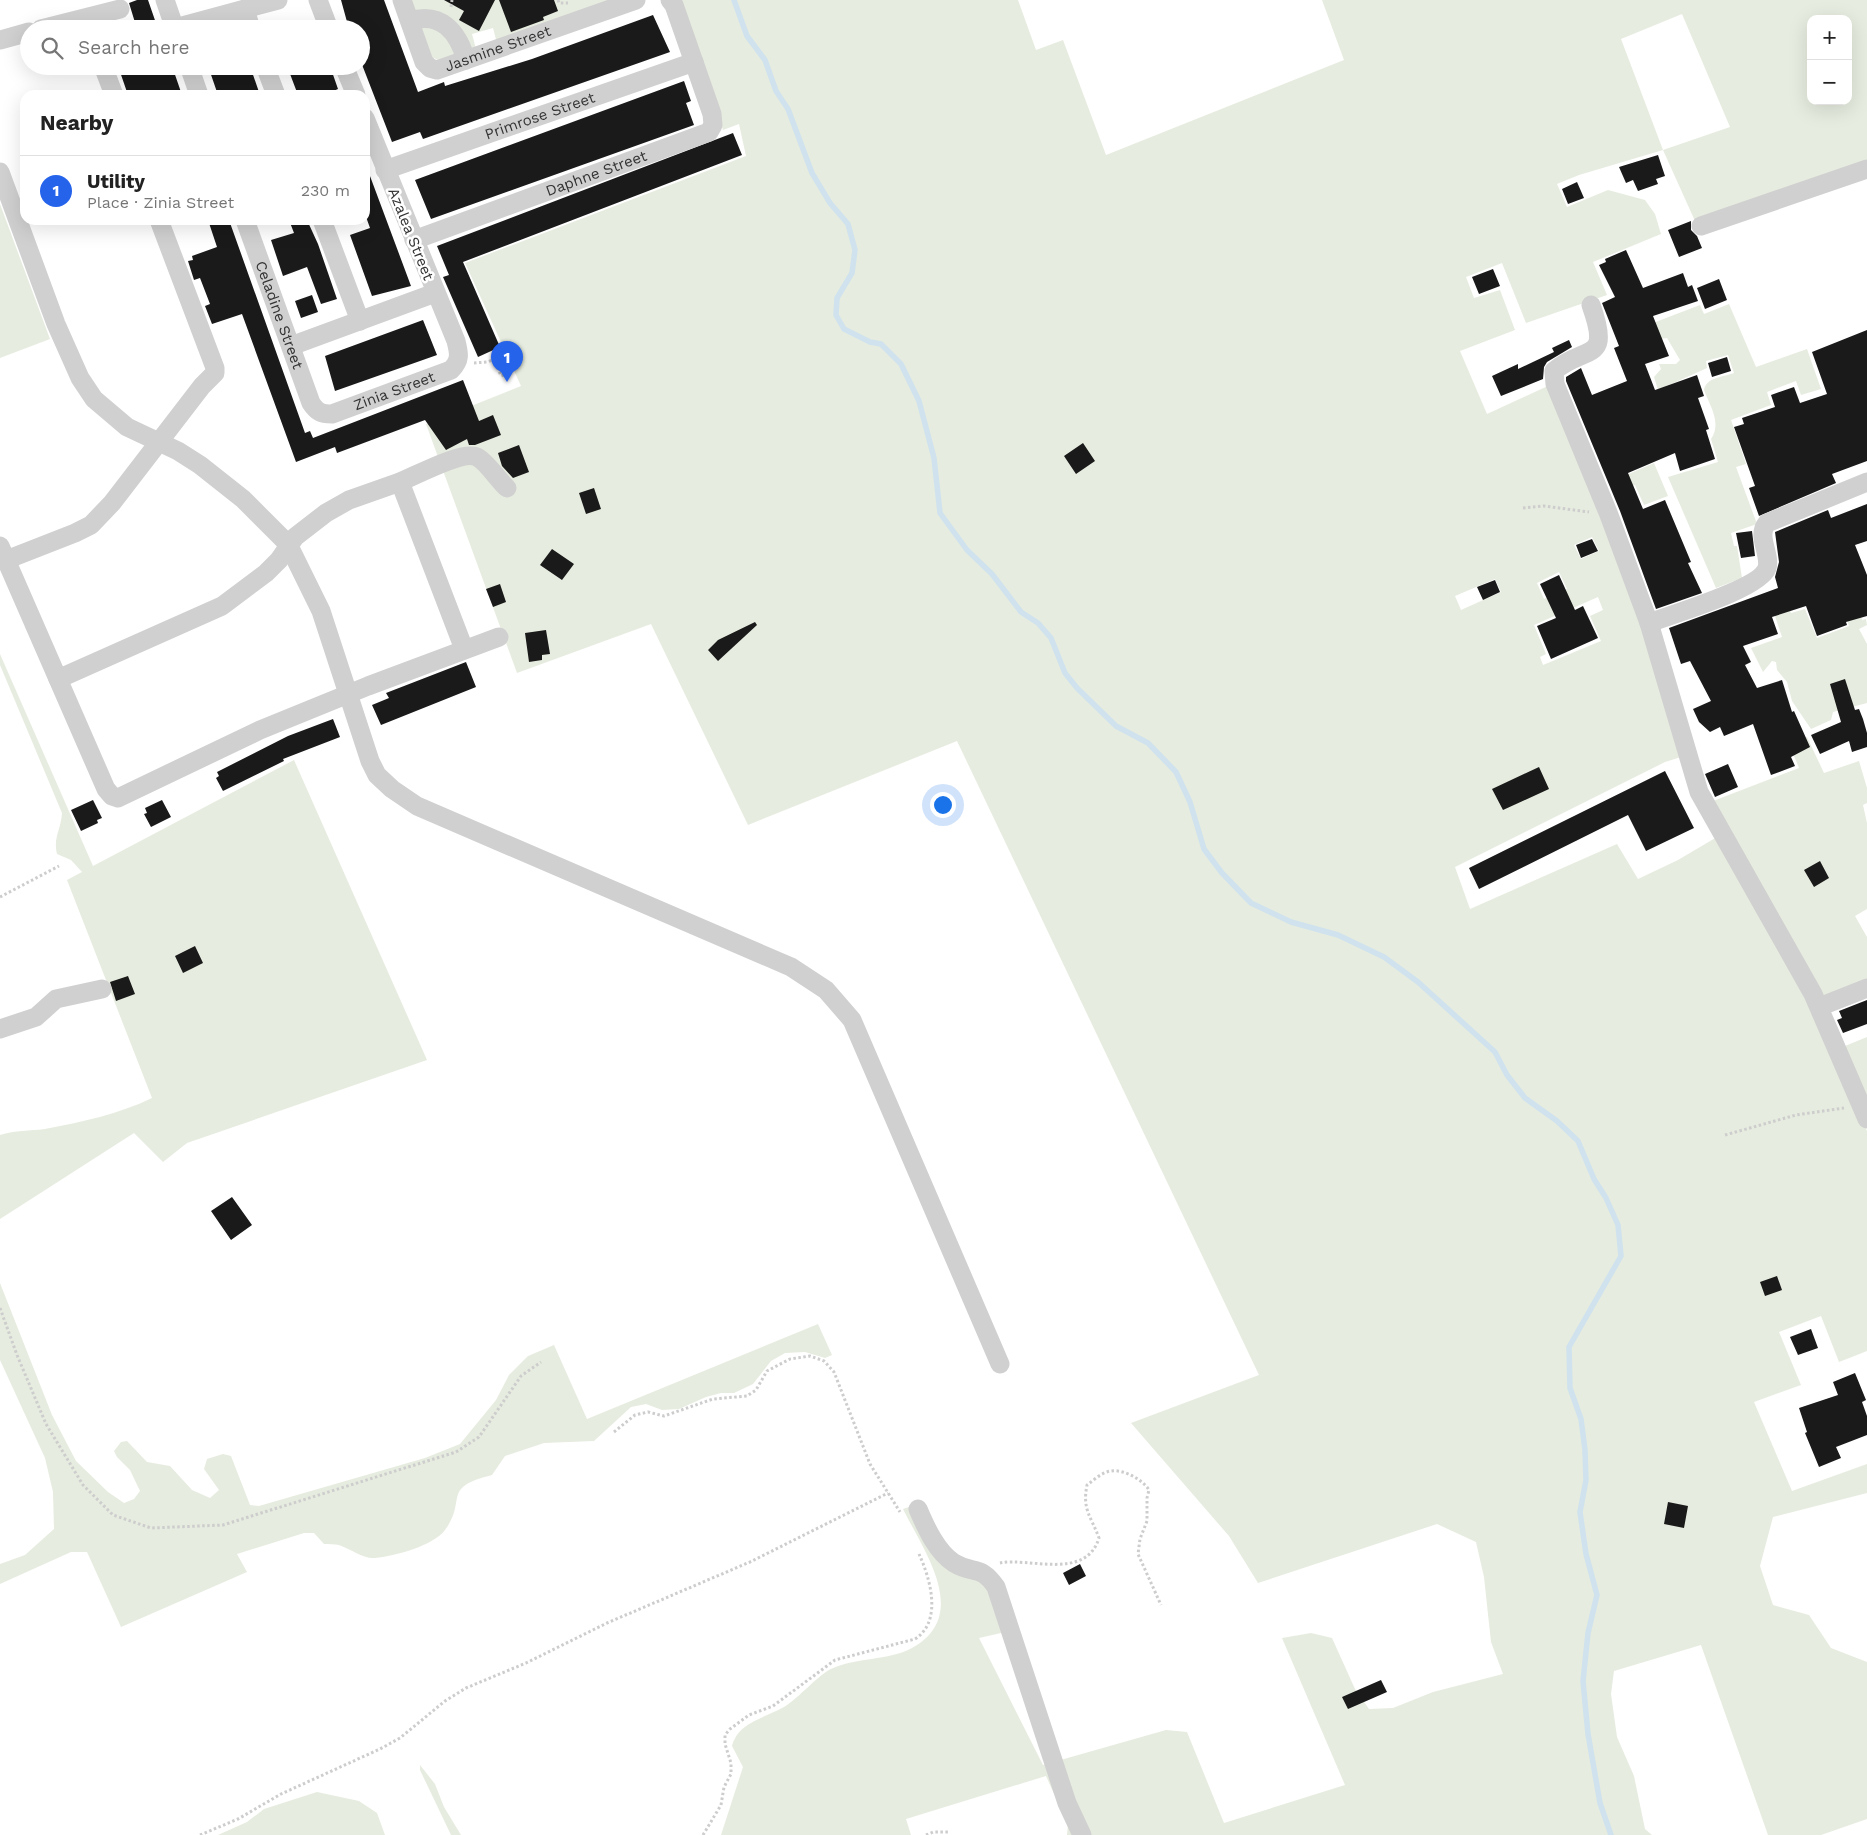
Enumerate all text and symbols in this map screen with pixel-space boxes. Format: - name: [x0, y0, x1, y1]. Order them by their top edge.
- map controls: [1807, 15, 1852, 105]
- button: +: [1807, 15, 1852, 60]
- search box: [20, 20, 370, 75]
- street label: Jasmine Street: [442, 21, 554, 76]
- icon: search: [38, 34, 66, 62]
- text: Search here: [78, 36, 189, 59]
- button: −: [1807, 60, 1852, 105]
- street label: Primrose Street: [482, 88, 598, 143]
- text: Nearby: [40, 110, 113, 135]
- street label: Daphne Street: [543, 146, 650, 200]
- text: Utility: [87, 170, 145, 193]
- text: 1: [53, 181, 59, 200]
- text: 230 m: [301, 181, 350, 200]
- street label: Azalea Street: [384, 185, 438, 283]
- text: Place · Zinia Street: [87, 193, 234, 212]
- street label: Celadine Street: [252, 258, 307, 372]
- pin: 1: [491, 341, 523, 382]
- street label: Zinia Street: [351, 368, 438, 414]
- your location: [930, 792, 956, 818]

